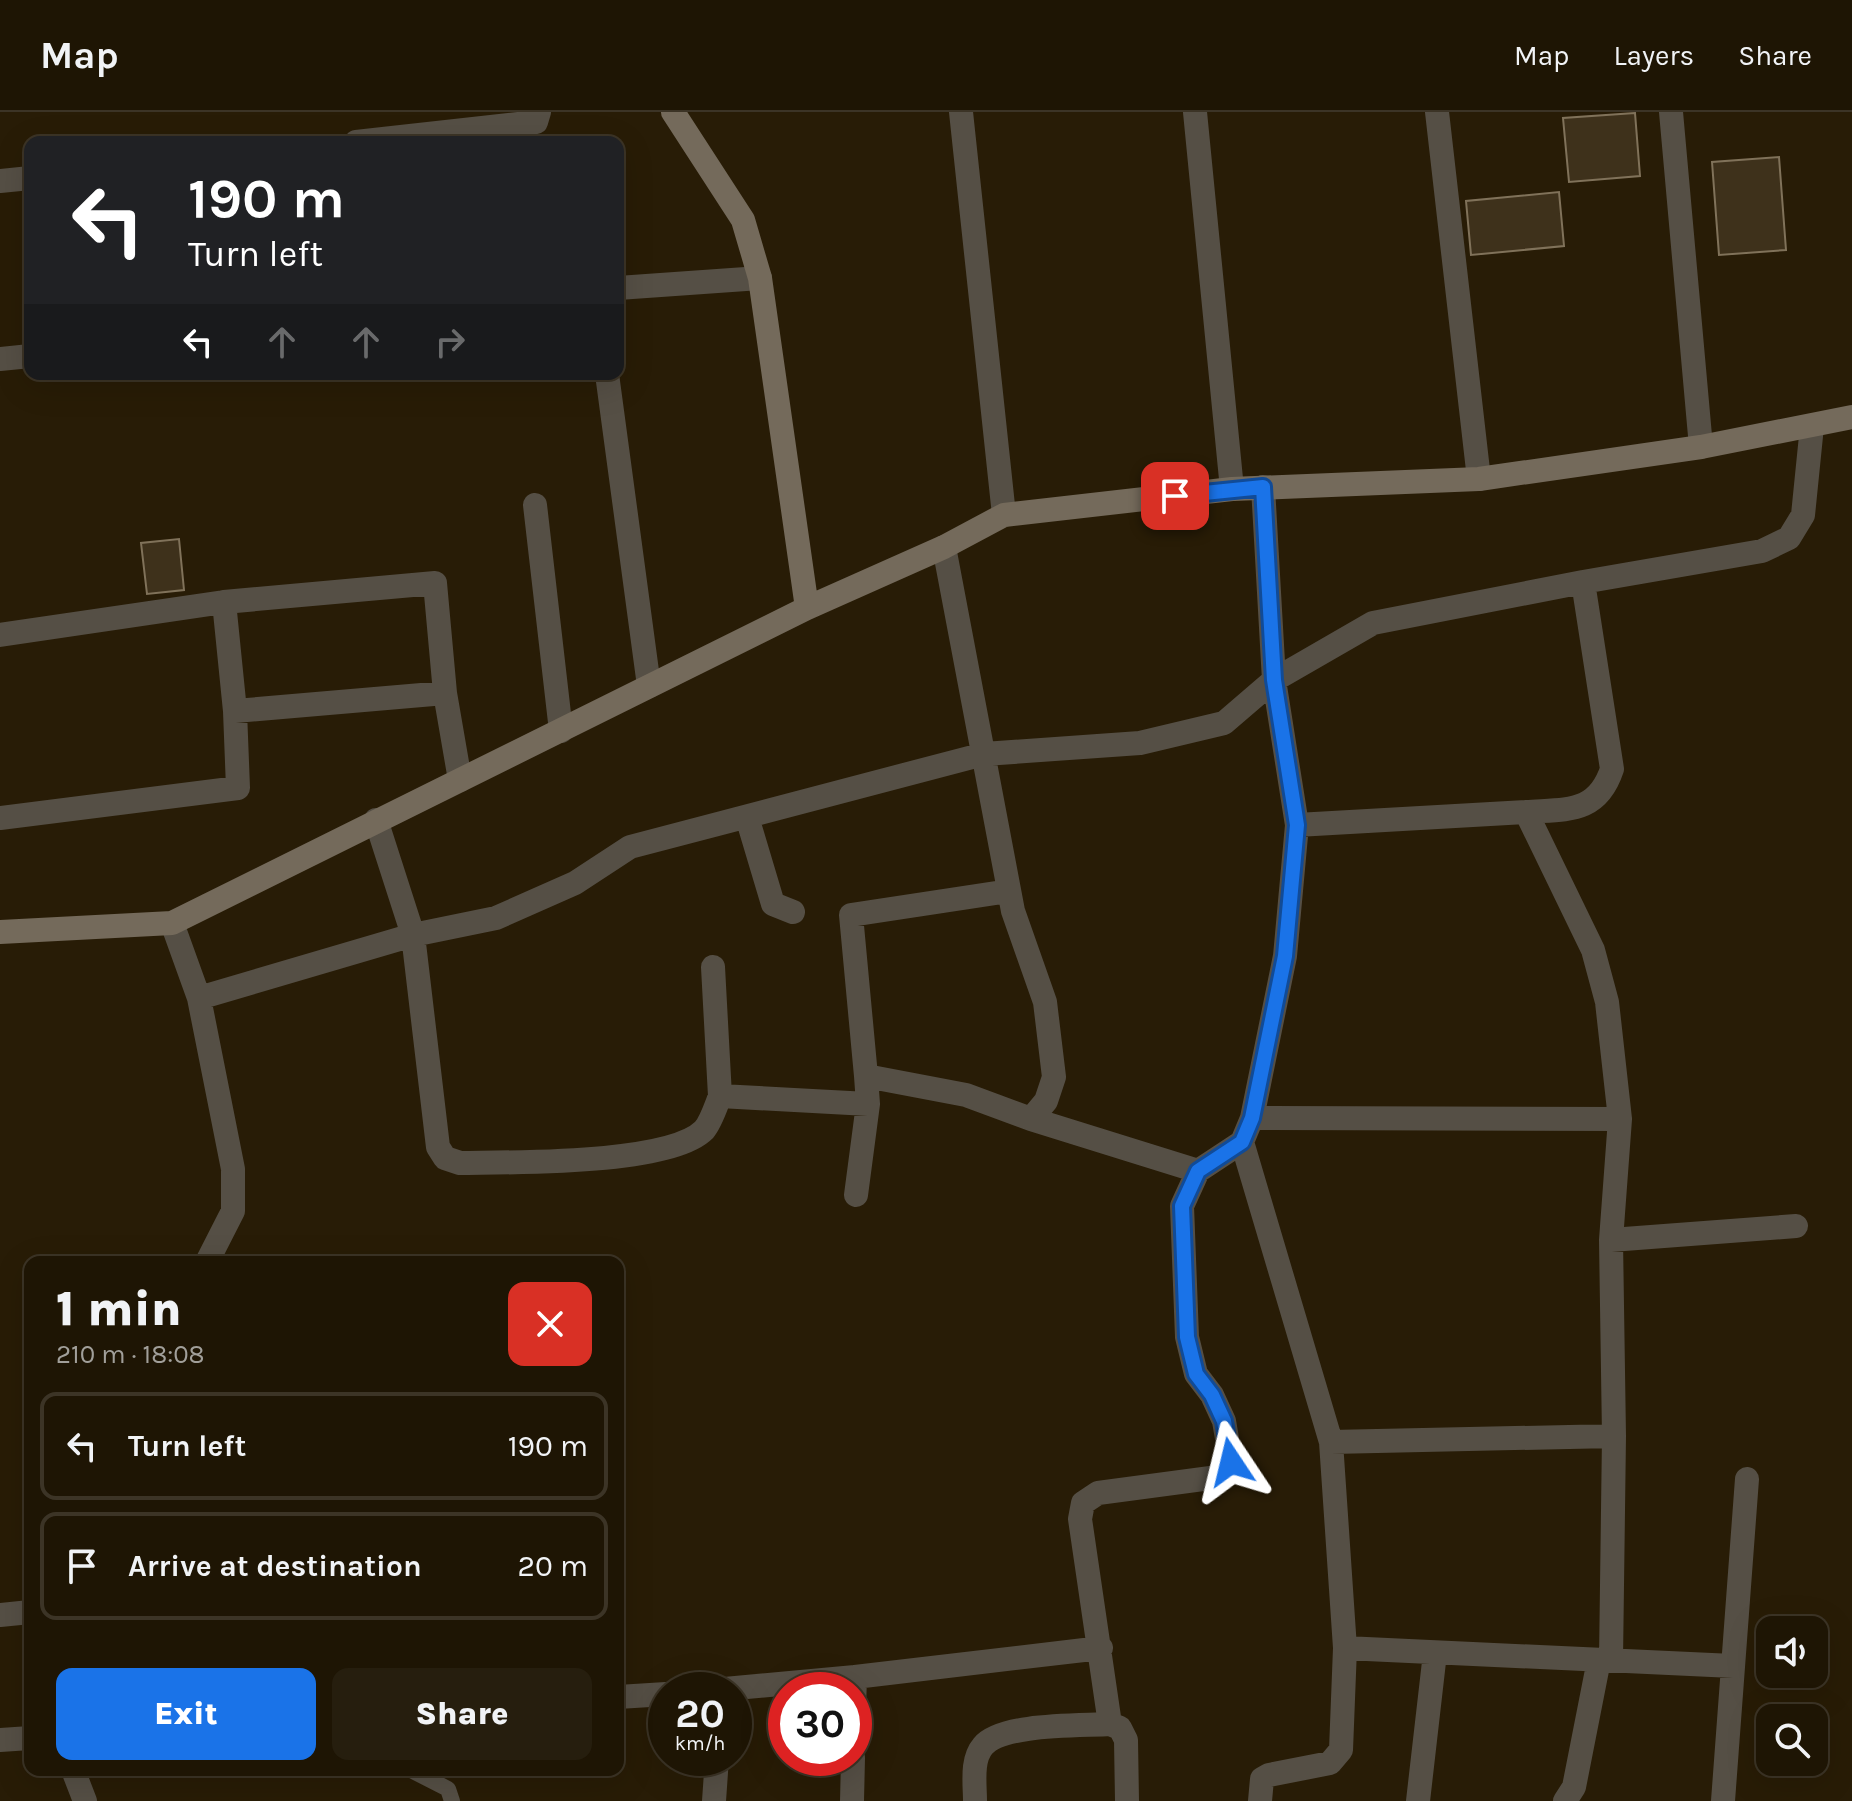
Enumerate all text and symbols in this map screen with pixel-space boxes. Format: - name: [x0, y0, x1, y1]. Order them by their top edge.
- text: Map: [40, 33, 119, 78]
- text: Map: [1514, 39, 1569, 72]
- text: Layers: [1613, 39, 1694, 72]
- text: Share: [1738, 39, 1812, 72]
- text: 190 m: [188, 166, 345, 231]
- icon: left: [56, 168, 160, 272]
- text: Turn left: [188, 233, 323, 275]
- icon: left: [176, 320, 220, 364]
- icon: ahead: [260, 320, 304, 364]
- icon: ahead: [344, 320, 388, 364]
- icon: right: [428, 320, 472, 364]
- pin: [1141, 462, 1209, 530]
- icon: arrive: [1153, 474, 1197, 518]
- text: 1 min: [56, 1281, 182, 1337]
- button: close: [508, 1282, 592, 1366]
- text: 210 m · 18:08: [56, 1339, 205, 1370]
- position arrow: [1189, 1420, 1273, 1504]
- icon: left: [60, 1424, 104, 1468]
- text: Turn left: [128, 1428, 246, 1464]
- text: 190 m: [508, 1428, 588, 1464]
- icon: arrive: [60, 1544, 104, 1588]
- text: Arrive at destination: [128, 1548, 422, 1584]
- text: 20 m: [518, 1548, 588, 1584]
- map controls: [1756, 1616, 1828, 1776]
- button: sound: [1756, 1616, 1828, 1688]
- button: Exit: [56, 1668, 316, 1760]
- button: Share: [332, 1668, 592, 1760]
- speed limit sign: 30: [768, 1672, 872, 1776]
- text: 20: [675, 1690, 725, 1737]
- button: search: [1756, 1704, 1828, 1776]
- text: km/h: [675, 1732, 725, 1755]

